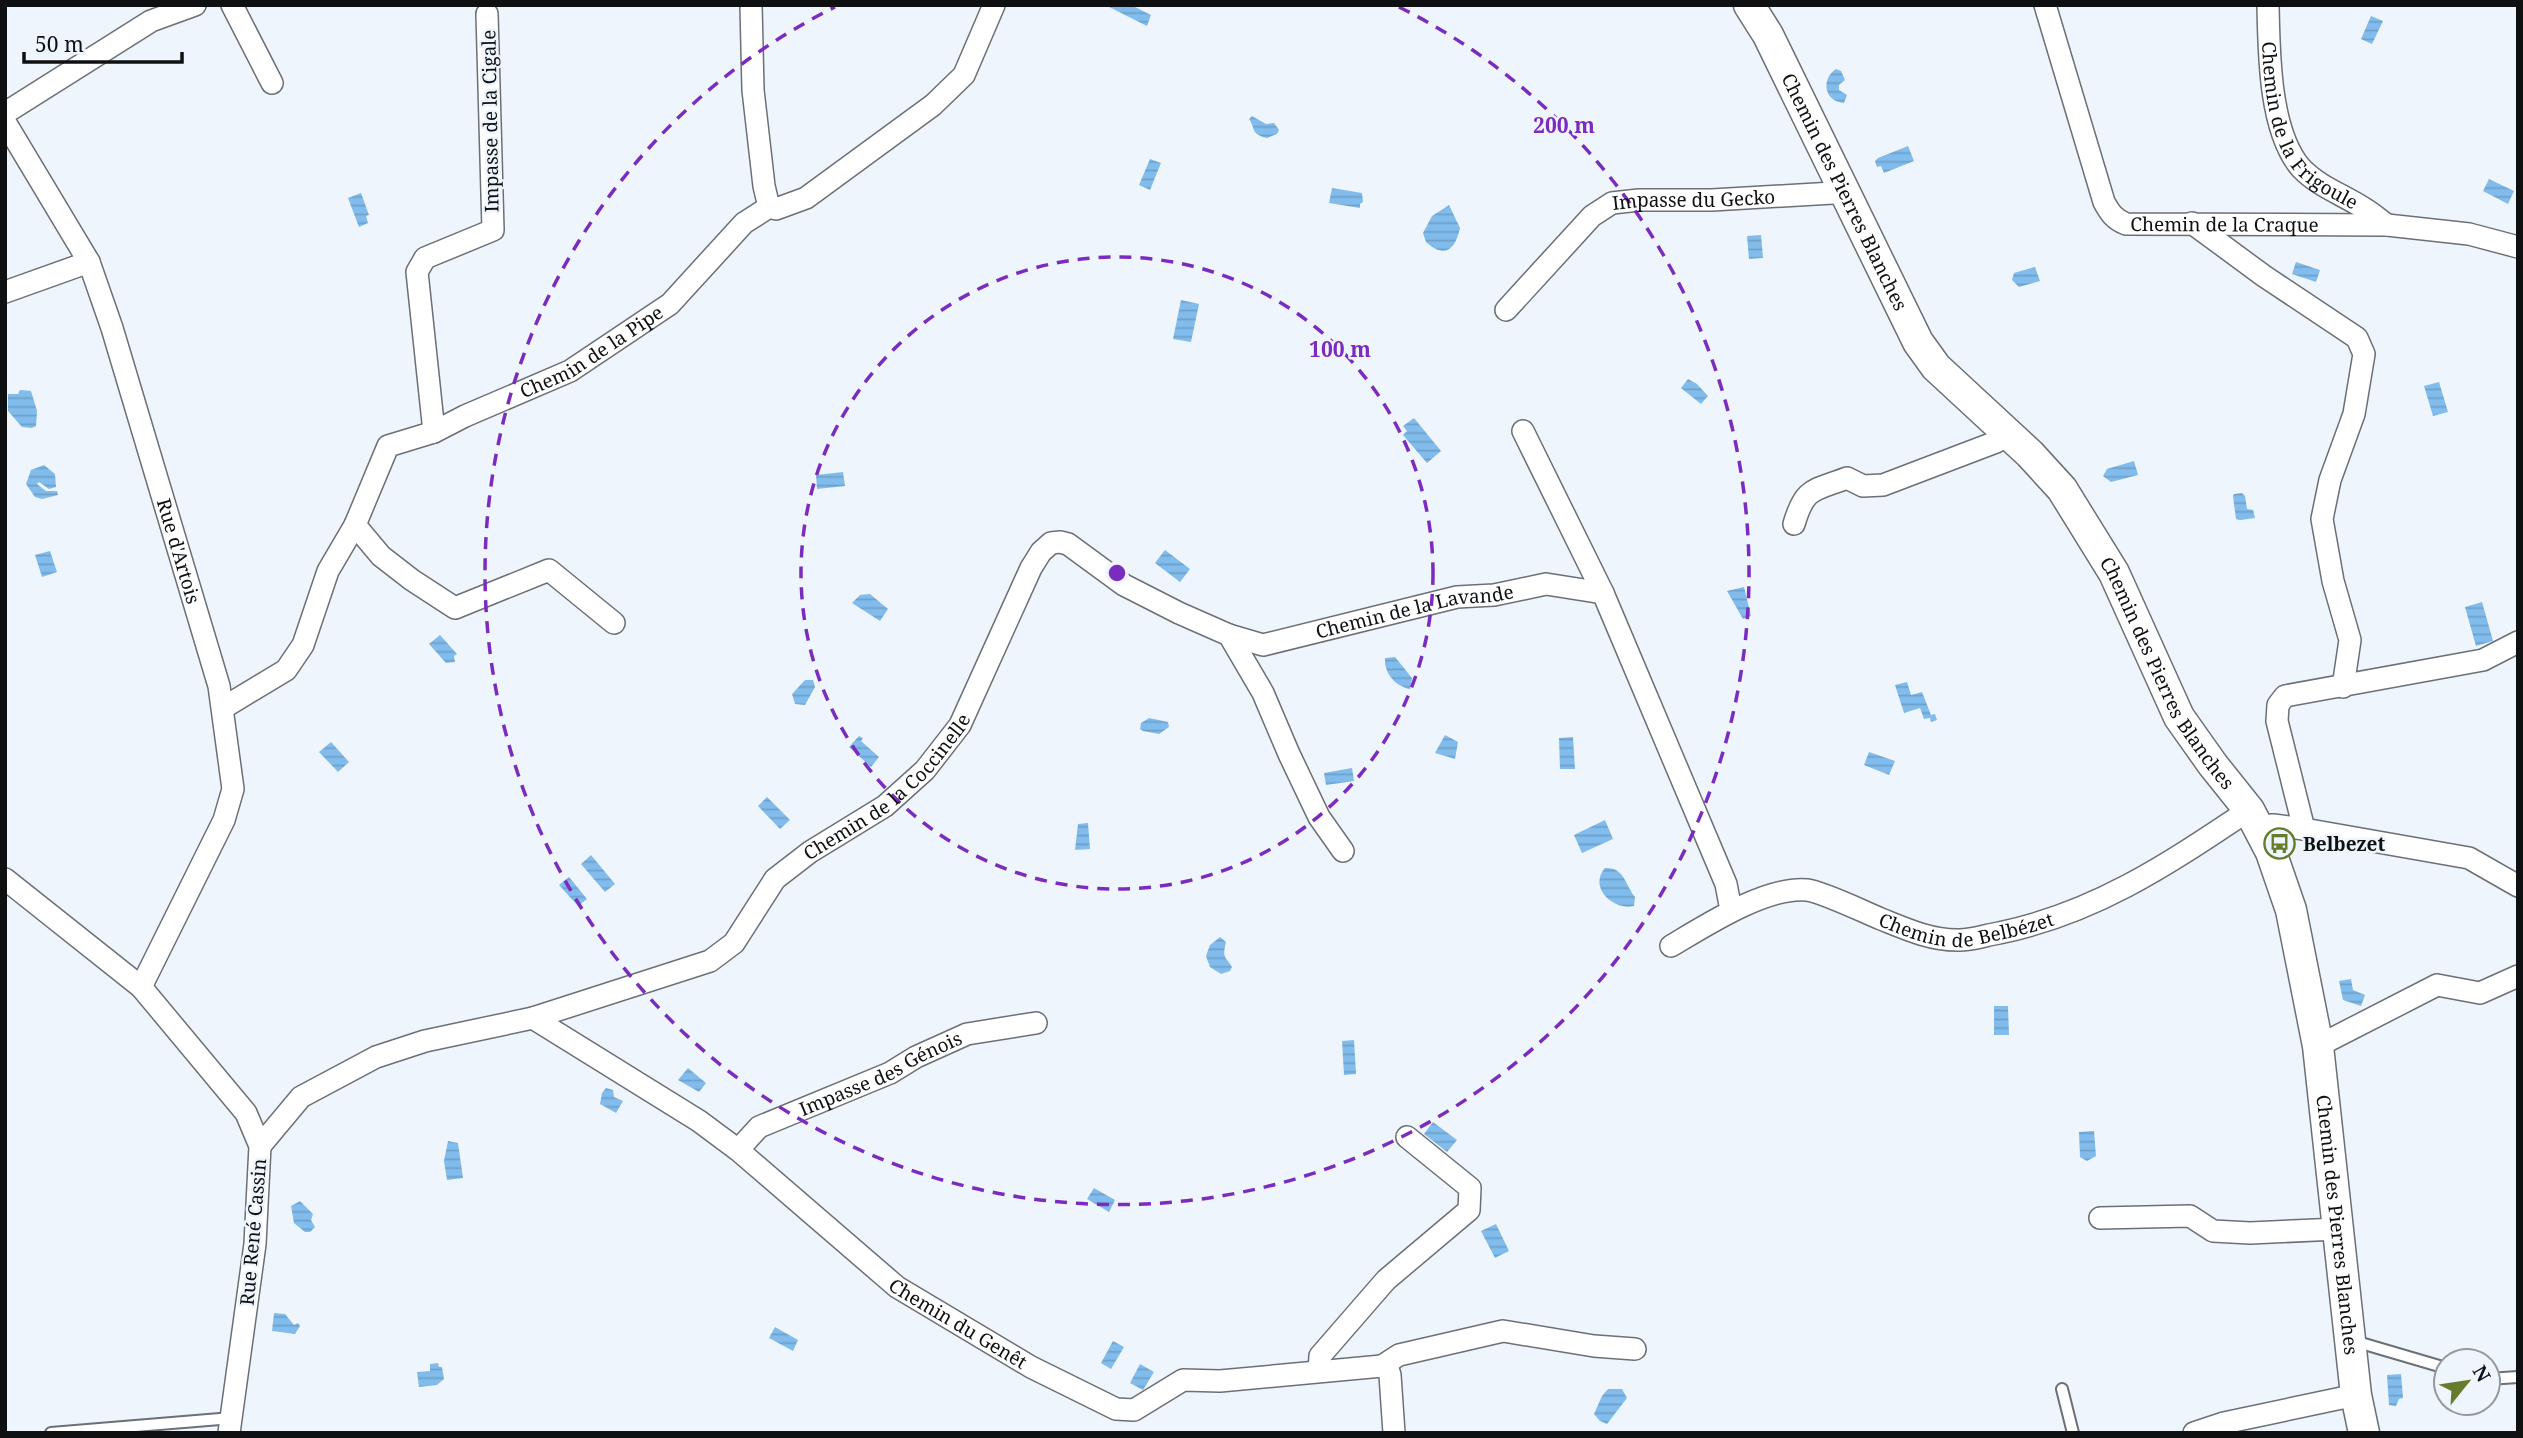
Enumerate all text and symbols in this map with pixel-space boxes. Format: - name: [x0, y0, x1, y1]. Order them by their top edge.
- scale bar: [24, 21, 182, 65]
- text: 50 m: [35, 30, 84, 58]
- street label: Impasse de la Cigale: [475, 30, 505, 212]
- street label: Chemin de la Frigoule: [2256, 41, 2363, 215]
- street label: Chemin des Pierres Blanches: [1776, 69, 1914, 315]
- text: 200 m: [1533, 111, 1595, 139]
- street label: Impasse du Gecko: [1611, 183, 1776, 216]
- street label: Chemin de la Craque: [2130, 211, 2319, 238]
- street label: Chemin de la Pipe: [516, 299, 668, 404]
- text: 100 m: [1309, 335, 1371, 363]
- street label: Rue d'Artois: [151, 495, 207, 607]
- street label: Chemin des Pierres Blanches: [2094, 552, 2240, 795]
- centre of rings: [1105, 561, 1129, 585]
- street label: Chemin de la Lavande: [1313, 578, 1516, 645]
- street label: Chemin de la Coccinelle: [798, 710, 976, 866]
- bus stop icon: Belbezet: [2263, 827, 2297, 861]
- place label: Belbezet: [2303, 831, 2385, 857]
- street label: Chemin de Belbézet: [1877, 904, 2055, 926]
- text: Chemin de Belbézet: [1875, 906, 2057, 953]
- street label: Impasse des Génois: [795, 1025, 966, 1122]
- street label: Chemin des Pierres Blanches: [2310, 1093, 2365, 1356]
- street label: Rue René Cassin: [234, 1157, 272, 1307]
- street label: Chemin du Genêt: [883, 1272, 1032, 1375]
- north arrow: [2432, 1347, 2502, 1417]
- text: N: [2467, 1361, 2497, 1387]

